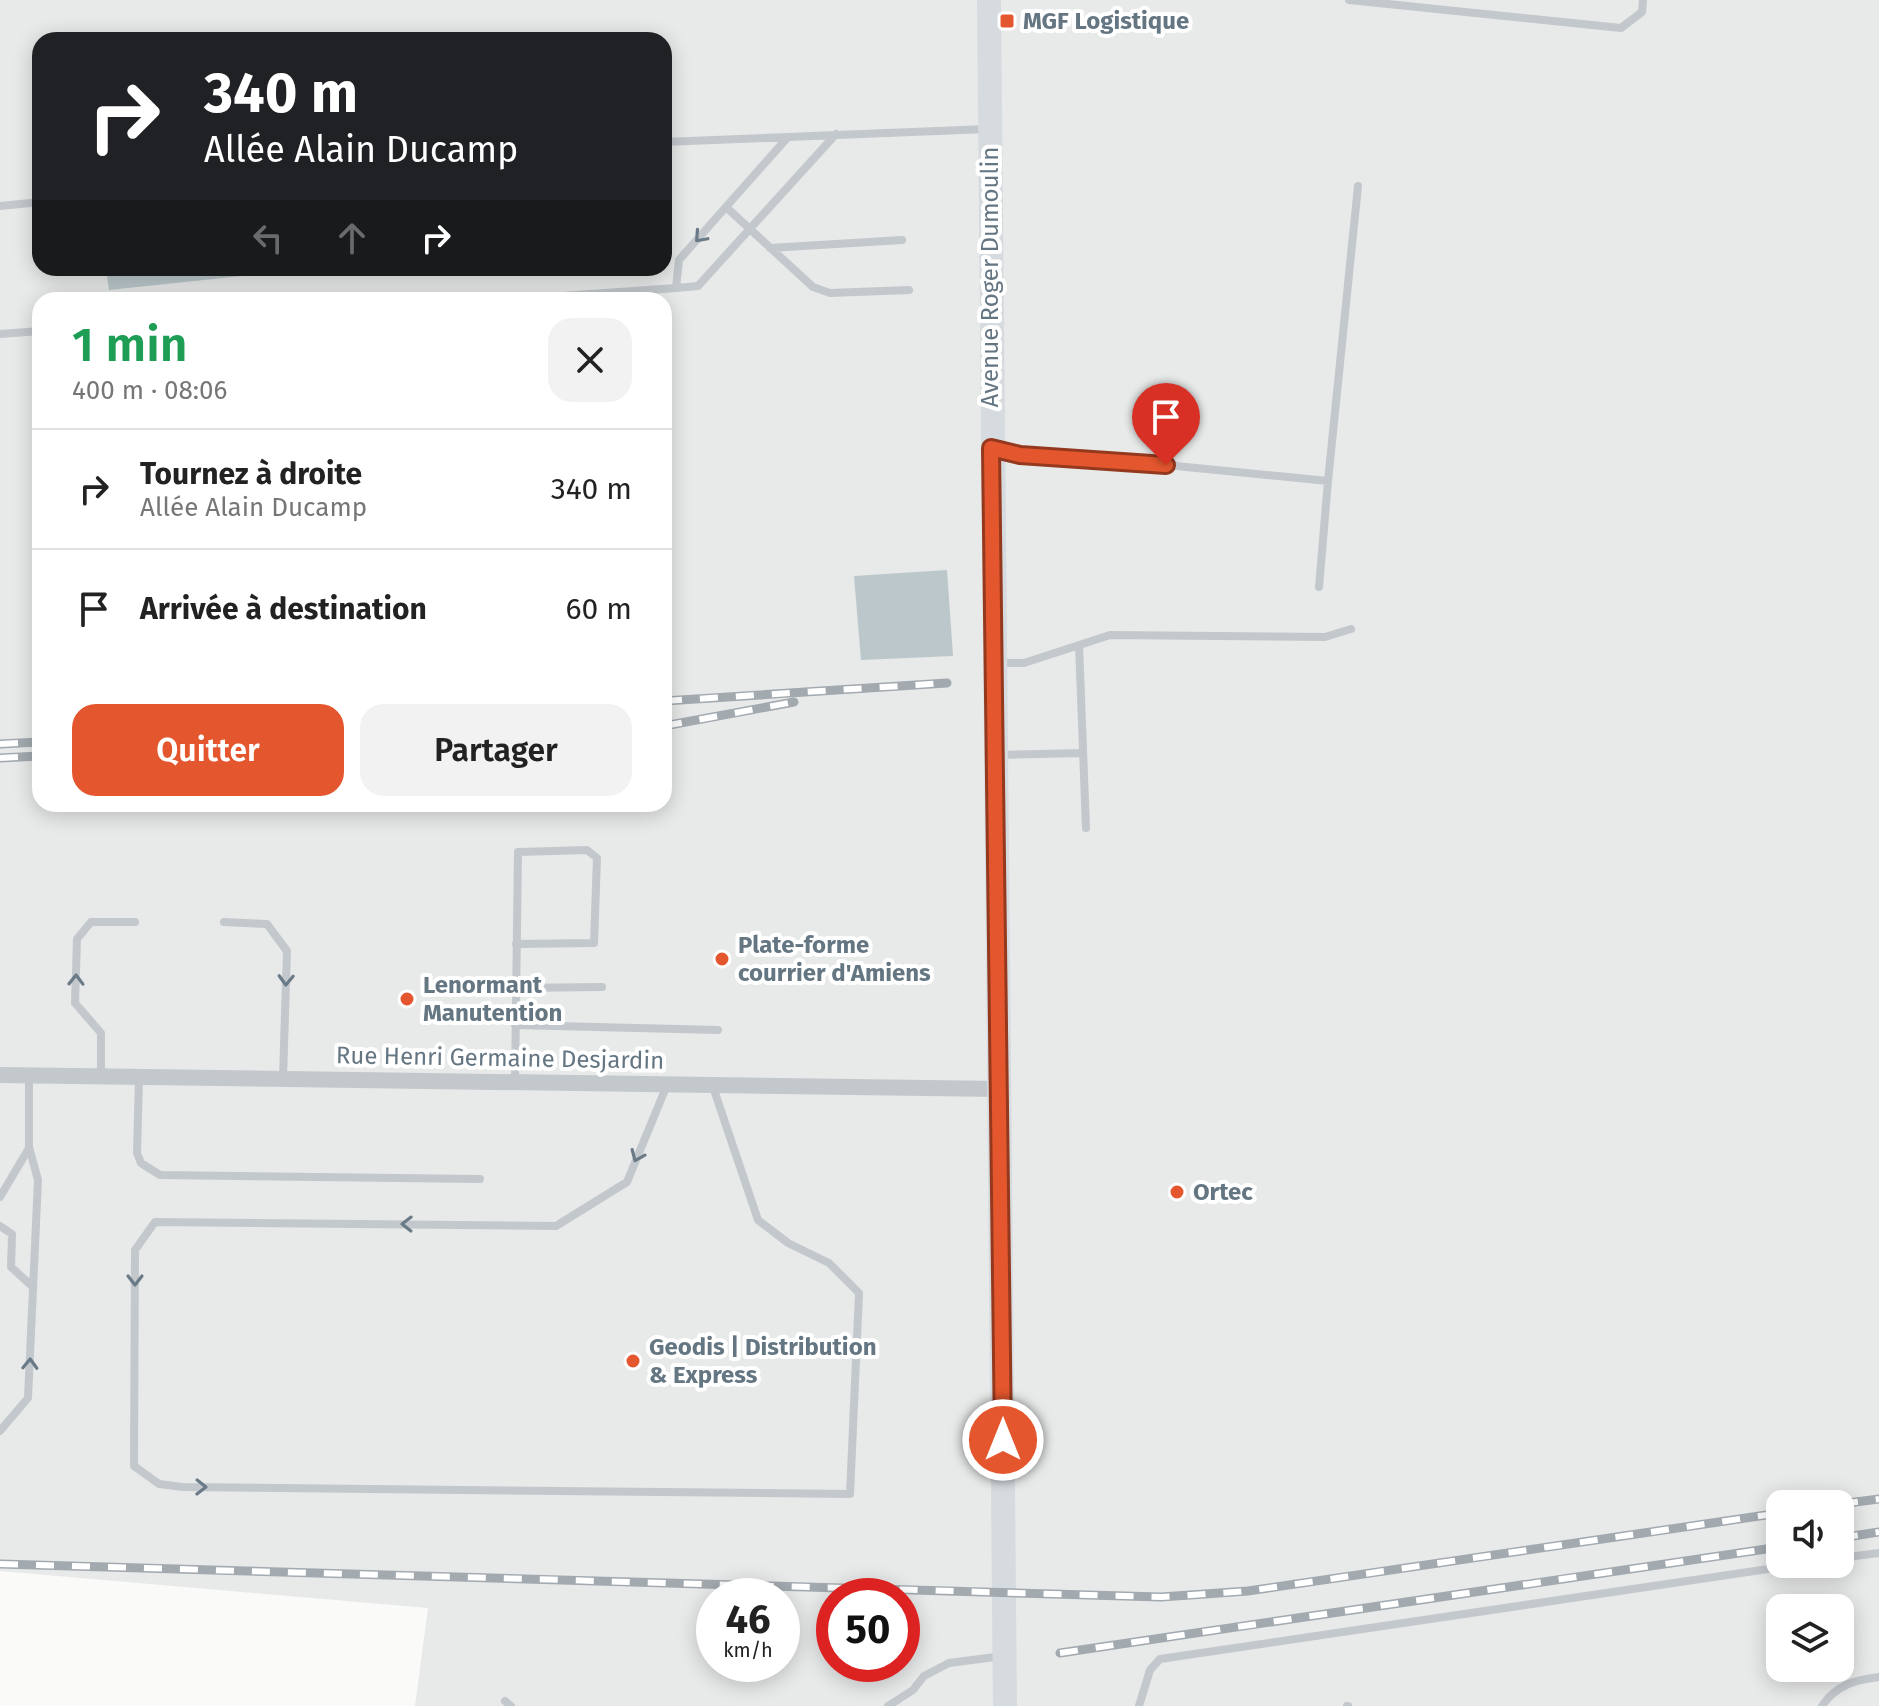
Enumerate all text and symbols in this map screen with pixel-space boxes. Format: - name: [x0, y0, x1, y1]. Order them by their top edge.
- place label: MGF Logistique: [1023, 7, 1189, 35]
- marker: MGF Logistique: [998, 12, 1016, 30]
- text: 340 m: [204, 60, 358, 127]
- icon: right: [72, 64, 176, 168]
- text: Allée Alain Ducamp: [204, 128, 519, 172]
- street label: Avenue Roger Dumoulin: [976, 147, 1004, 407]
- icon: left: [246, 216, 290, 260]
- icon: ahead: [330, 216, 374, 260]
- icon: right: [414, 216, 458, 260]
- one-way arrow: [695, 228, 709, 242]
- text: 1 min: [72, 316, 188, 374]
- button: close: [548, 318, 632, 402]
- text: 400 m · 08:06: [72, 375, 227, 406]
- pin: [1132, 383, 1200, 465]
- icon: arrive: [1144, 395, 1188, 439]
- text: Tournez à droite: [140, 456, 362, 492]
- icon: right: [72, 467, 116, 511]
- text: 340 m: [551, 471, 632, 507]
- text: Allée Alain Ducamp: [140, 492, 367, 523]
- icon: arrive: [72, 587, 116, 631]
- text: Arrivée à destination: [140, 591, 427, 627]
- text: 60 m: [566, 591, 632, 627]
- button: Quitter: [72, 704, 344, 796]
- button: Partager: [360, 704, 632, 796]
- place label: Plate-forme courrier d'Amiens: [738, 931, 931, 987]
- marker: Plate-forme courrier d'Amiens: [713, 950, 731, 968]
- place label: Lenormant Manutention: [423, 971, 562, 1027]
- one-way arrow: [67, 973, 84, 986]
- one-way arrow: [278, 974, 295, 987]
- marker: Lenormant Manutention: [398, 990, 416, 1008]
- street label: Rue Henri Germaine Desjardin: [336, 1041, 664, 1075]
- one-way arrow: [631, 1148, 647, 1162]
- place label: Ortec: [1193, 1178, 1253, 1206]
- marker: Ortec: [1168, 1183, 1186, 1201]
- one-way arrow: [400, 1216, 413, 1233]
- one-way arrow: [126, 1274, 144, 1287]
- place label: Geodis | Distribution & Express: [649, 1333, 877, 1389]
- marker: Geodis | Distribution & Express: [624, 1352, 642, 1370]
- one-way arrow: [21, 1357, 38, 1370]
- position arrow: [961, 1398, 1045, 1482]
- one-way arrow: [195, 1478, 208, 1496]
- map controls: [1766, 1490, 1854, 1682]
- button: sound: [1766, 1490, 1854, 1578]
- speed limit sign: 50: [816, 1578, 920, 1682]
- button: layers: [1766, 1594, 1854, 1682]
- text: 46: [725, 1596, 771, 1644]
- text: km/h: [723, 1638, 773, 1662]

